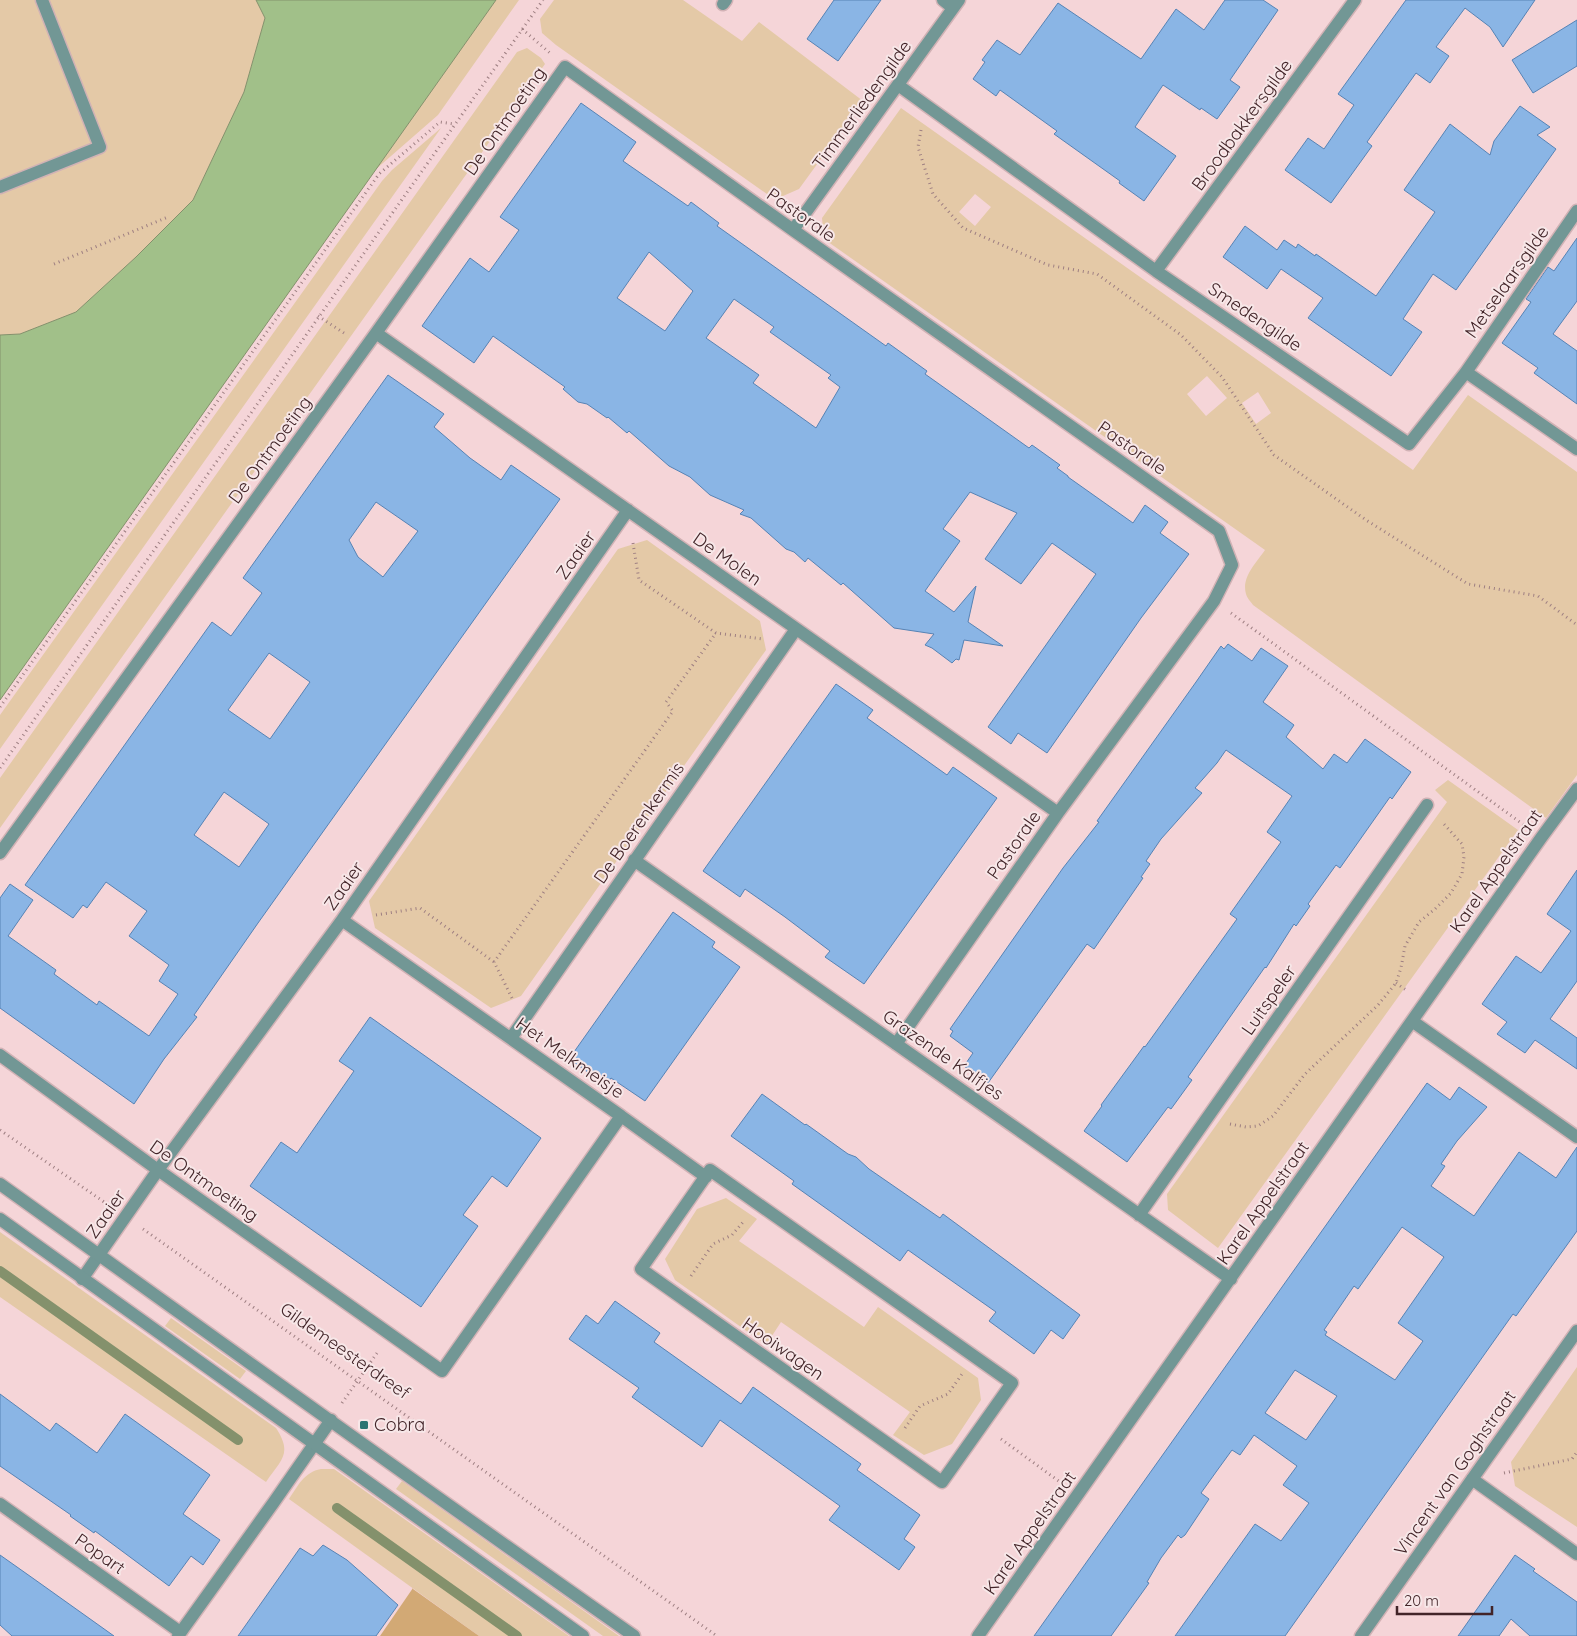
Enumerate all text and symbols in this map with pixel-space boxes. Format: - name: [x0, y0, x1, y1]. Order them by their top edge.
- street label: Timmerliedengilde: [807, 35, 916, 174]
- street label: Broodbakkersgilde: [1186, 54, 1297, 195]
- street label: De Ontmoeting: [459, 62, 551, 180]
- street label: Pastorale: [762, 183, 840, 247]
- street label: Metselaarsgilde: [1459, 221, 1554, 342]
- street label: Smedengilde: [1204, 277, 1307, 356]
- street label: De Ontmoeting: [223, 391, 316, 508]
- street label: Pastorale: [1093, 416, 1171, 480]
- street label: Zaaier: [551, 526, 601, 584]
- street label: De Molen: [689, 527, 766, 591]
- street label: De Boerenkermis: [588, 758, 689, 888]
- street label: Karel Appelstraat: [1444, 804, 1547, 937]
- street label: Pastorale: [982, 806, 1046, 884]
- street label: Zaaier: [319, 857, 369, 915]
- street label: Luitspeler: [1236, 960, 1301, 1039]
- street label: Grazende Kalfjes: [878, 1004, 1008, 1105]
- street label: Het Melkmeisje: [512, 1012, 629, 1103]
- street label: De Ontmoeting: [145, 1135, 263, 1227]
- street label: Karel Appelstraat: [1211, 1136, 1314, 1269]
- street label: Zaaier: [81, 1185, 131, 1243]
- street label: Gildemeesterdreef: [276, 1297, 415, 1404]
- street label: Hooiwagen: [738, 1312, 829, 1385]
- street label: Vincent van Goghstraat: [1389, 1385, 1521, 1560]
- place label: Cobra: [374, 1413, 425, 1436]
- marker: Cobra: [358, 1419, 370, 1431]
- street label: Karel Appelstraat: [978, 1466, 1081, 1599]
- street label: Popart: [71, 1528, 130, 1579]
- scale bar: [1397, 1584, 1492, 1616]
- text: 20 m: [1404, 1591, 1439, 1610]

